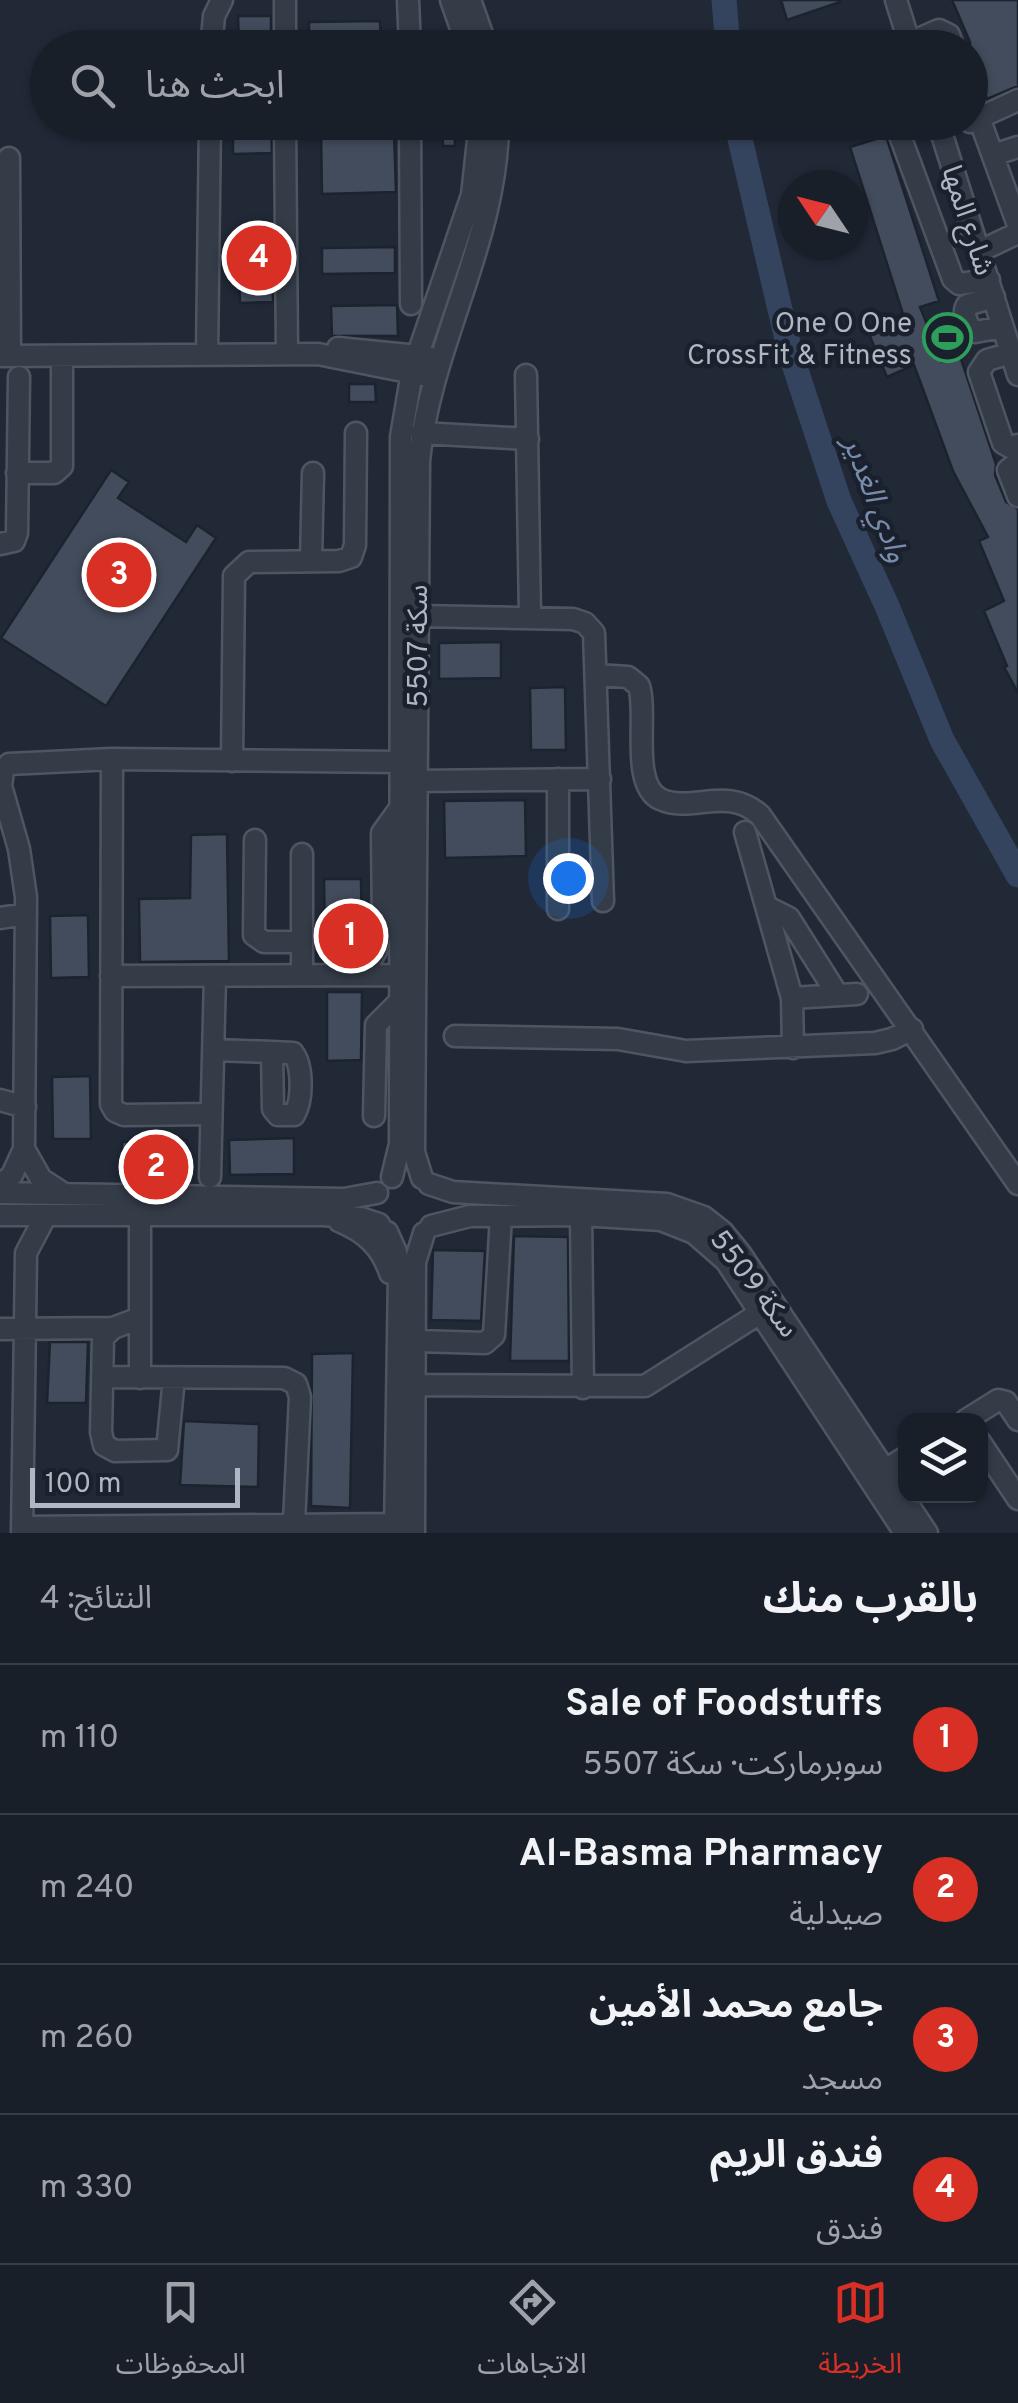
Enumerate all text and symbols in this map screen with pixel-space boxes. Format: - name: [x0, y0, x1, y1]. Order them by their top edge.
- search box: [30, 30, 988, 140]
- icon: search: [65, 58, 120, 113]
- text: ابحث هنا: [145, 63, 285, 112]
- street label: شارع المها: [931, 161, 1001, 281]
- north arrow: [778, 170, 868, 260]
- pin: 4: [226, 220, 292, 296]
- place label: One O One CrossFit & Fitness: [687, 307, 912, 375]
- sports icon: One O One CrossFit & Fitness: [921, 312, 973, 364]
- water label: وادي الغدير: [830, 430, 915, 569]
- pin: 3: [86, 538, 152, 612]
- street label: سكة 5507: [402, 585, 438, 707]
- your location: [543, 853, 594, 904]
- pin: 1: [318, 898, 384, 974]
- pin: 2: [124, 1130, 188, 1204]
- street label: سكة 5509: [700, 1224, 805, 1346]
- map controls: [898, 1413, 988, 1503]
- button: layers: [898, 1413, 988, 1503]
- scale bar: [30, 1463, 240, 1508]
- text: 100 m: [45, 1467, 121, 1503]
- text: بالقرب منك: [763, 1575, 978, 1628]
- text: النتائج: 4: [40, 1580, 152, 1620]
- text: Sale of Foodstuffs: [565, 1681, 883, 1730]
- text: 110 m: [40, 1719, 119, 1759]
- text: 1: [939, 1719, 952, 1759]
- text: سوبرماركت · سكة 5507: [583, 1746, 883, 1786]
- text: Al-Basma Pharmacy: [519, 1831, 883, 1880]
- text: 240 m: [40, 1869, 134, 1909]
- text: 2: [936, 1869, 955, 1909]
- text: صيدلية: [789, 1896, 883, 1936]
- text: جامع محمد الأمين: [589, 1983, 883, 2032]
- text: 260 m: [40, 2019, 134, 2059]
- text: 3: [936, 2019, 955, 2059]
- text: مسجد: [802, 2061, 883, 2101]
- text: فندق الريم: [710, 2133, 883, 2182]
- text: 330 m: [40, 2169, 133, 2209]
- text: 4: [935, 2169, 956, 2209]
- text: فندق: [816, 2211, 883, 2251]
- tab: المحفوظات: [116, 2275, 246, 2394]
- tab: الاتجاهات: [477, 2275, 587, 2394]
- tab: الخريطة: [818, 2275, 902, 2394]

